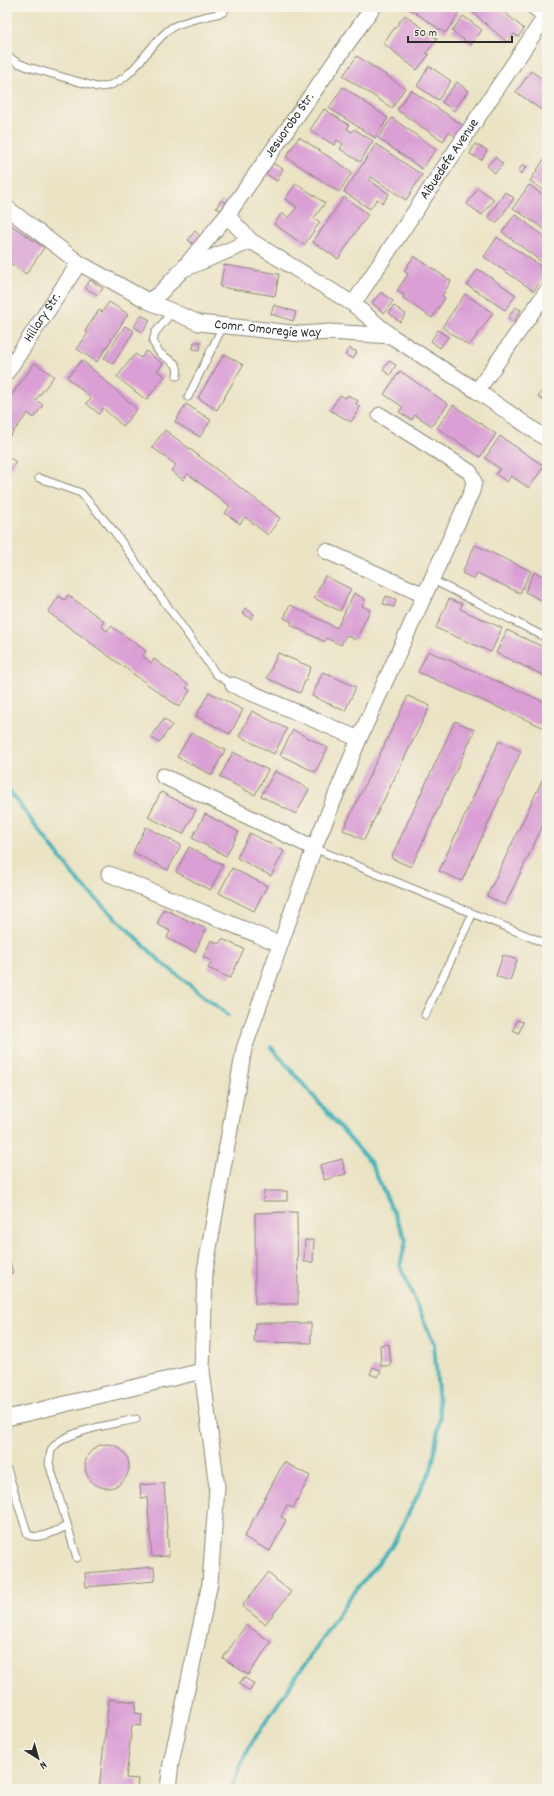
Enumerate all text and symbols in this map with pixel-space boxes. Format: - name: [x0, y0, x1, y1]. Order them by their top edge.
- scale bar: [408, 18, 512, 44]
- text: 50 m: [414, 25, 437, 42]
- street label: Jesuorobo Str.: [260, 89, 320, 162]
- street label: Aibuedefe Avenue: [415, 115, 484, 204]
- street label: Hillary Str.: [19, 289, 67, 347]
- street label: Comr. Omoregie Way: [213, 315, 322, 344]
- north arrow: [18, 1738, 58, 1778]
- text: N: [35, 1756, 50, 1773]

